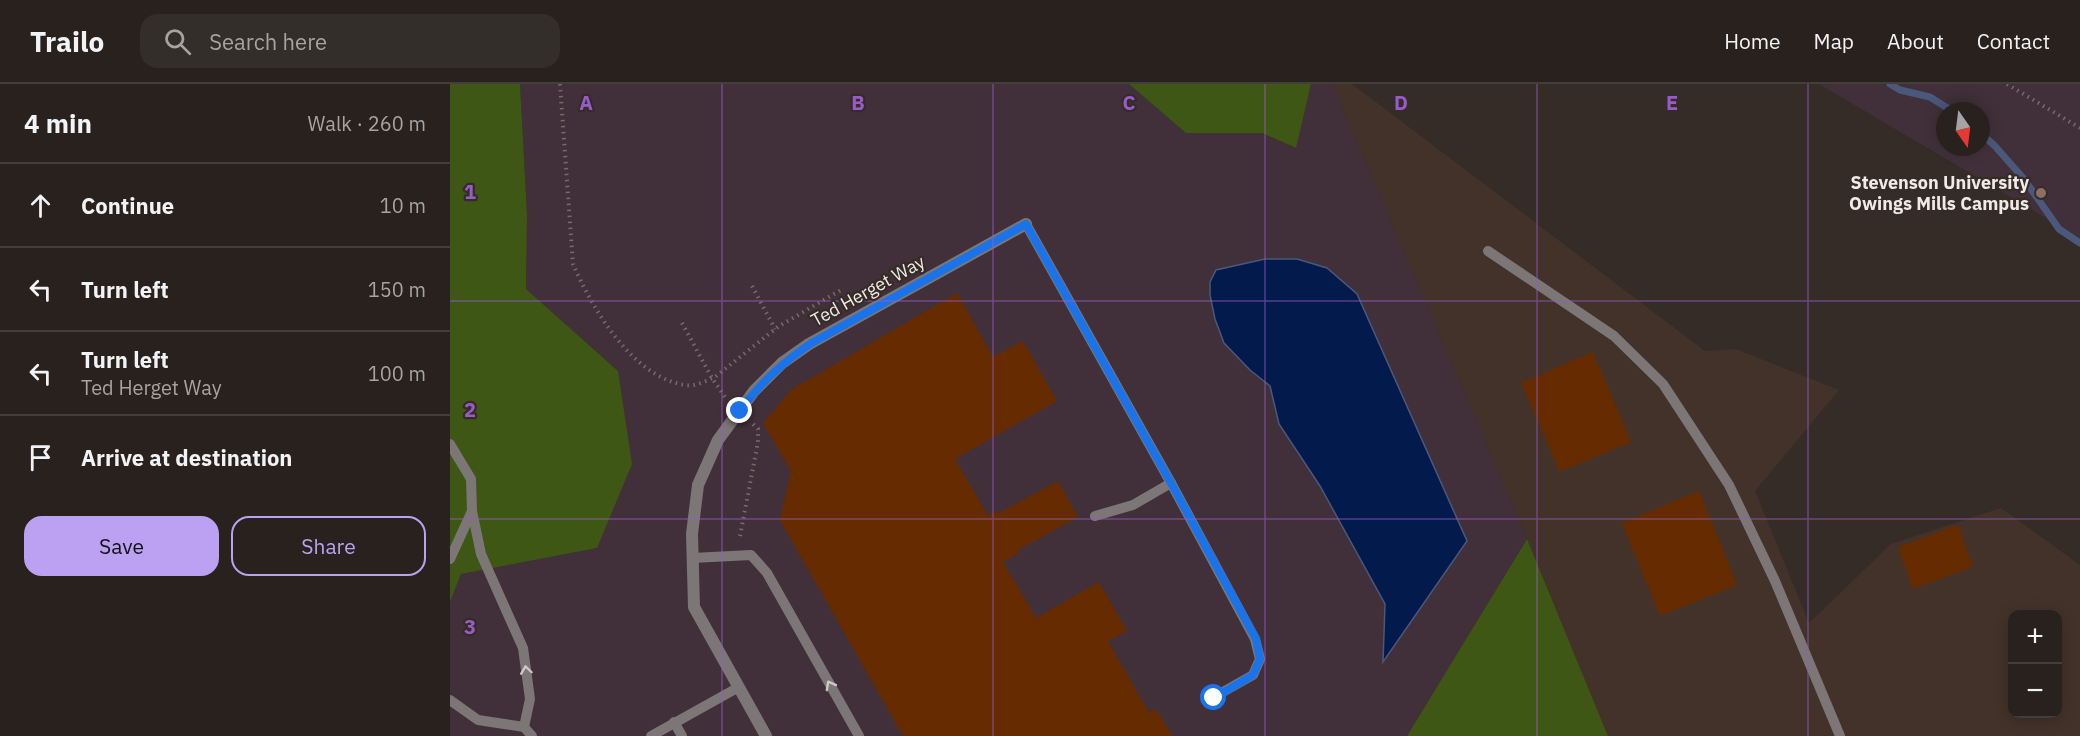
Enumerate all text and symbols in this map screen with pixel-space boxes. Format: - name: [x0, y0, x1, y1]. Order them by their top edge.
- search box: [140, 14, 560, 68]
- text: Trailo: [30, 23, 104, 60]
- icon: search: [161, 25, 194, 58]
- text: Search here: [209, 27, 327, 56]
- text: Home: [1724, 27, 1781, 55]
- text: Map: [1814, 27, 1854, 55]
- text: About: [1887, 27, 1944, 55]
- text: Contact: [1977, 27, 2050, 55]
- text: A: [579, 89, 593, 116]
- text: B: [851, 89, 865, 116]
- text: C: [1122, 89, 1136, 116]
- text: D: [1394, 89, 1408, 116]
- text: E: [1666, 89, 1678, 116]
- north arrow: [1936, 102, 1990, 156]
- text: 4 min: [24, 106, 92, 140]
- text: Walk · 260 m: [308, 110, 426, 137]
- place label: Stevenson University Owings Mills Campus: [1849, 171, 2029, 215]
- text: 1: [464, 178, 476, 205]
- marker: Stevenson University Owings Mills Campus: [2034, 186, 2048, 200]
- icon: ahead: [24, 189, 57, 222]
- text: Continue: [81, 191, 174, 220]
- text: 10 m: [380, 192, 426, 219]
- street label: Ted Herget Way: [807, 250, 929, 331]
- icon: left: [24, 273, 57, 306]
- text: Turn left: [81, 275, 169, 304]
- text: 150 m: [368, 276, 426, 303]
- text: Turn left: [81, 345, 169, 374]
- icon: left: [24, 357, 57, 390]
- text: 100 m: [368, 360, 426, 387]
- text: Ted Herget Way: [81, 374, 222, 401]
- text: 2: [464, 396, 476, 423]
- route end: [726, 397, 752, 423]
- icon: arrive: [24, 441, 57, 474]
- text: Arrive at destination: [81, 443, 292, 472]
- button: Save: [24, 516, 219, 576]
- button: Share: [231, 516, 426, 576]
- map controls: [2008, 610, 2062, 718]
- button: +: [2008, 610, 2062, 664]
- text: 3: [464, 613, 476, 640]
- button: −: [2008, 664, 2062, 718]
- one-way arrow: [520, 665, 533, 674]
- one-way arrow: [826, 681, 837, 691]
- route start: [1200, 684, 1226, 710]

